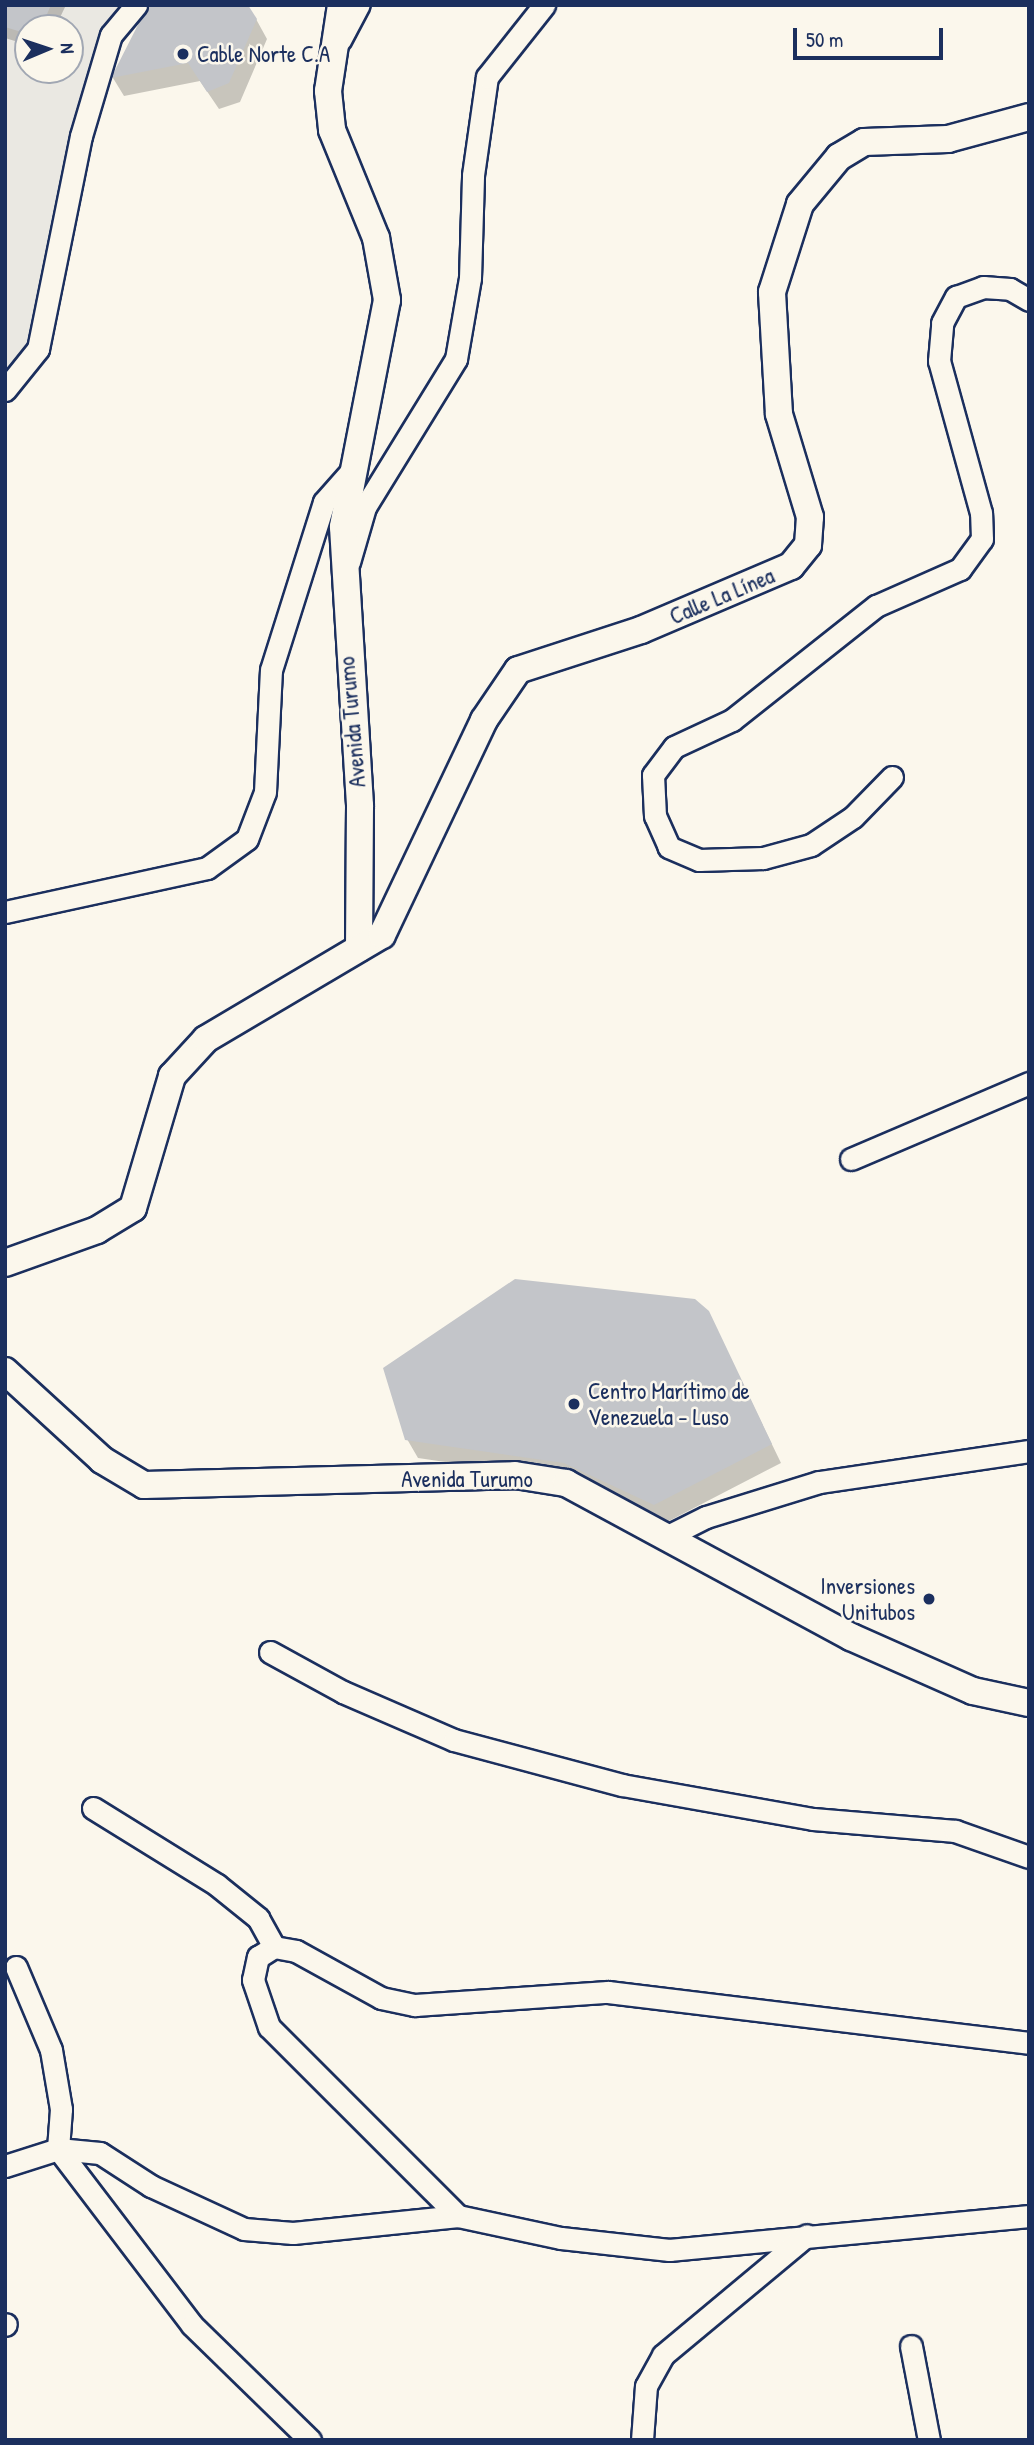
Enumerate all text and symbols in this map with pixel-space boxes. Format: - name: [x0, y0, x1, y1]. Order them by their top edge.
- north arrow: [14, 14, 84, 84]
- scale bar: [796, 14, 946, 58]
- text: 50 m: [806, 25, 843, 54]
- place label: Cable Norte C.A: [197, 40, 330, 68]
- text: N: [55, 43, 81, 54]
- marker: Cable Norte C.A: [175, 46, 191, 62]
- street label: Calle La Línea: [665, 562, 779, 630]
- street label: Avenida Turumo: [333, 655, 371, 789]
- place label: Centro Marítimo de Venezuela - Luso: [588, 1377, 750, 1431]
- marker: Centro Marítimo de Venezuela - Luso: [566, 1396, 582, 1412]
- street label: Avenida Turumo: [401, 1465, 533, 1493]
- place label: Inversiones Unitubos: [820, 1572, 915, 1626]
- marker: Inversiones Unitubos: [921, 1591, 937, 1607]

